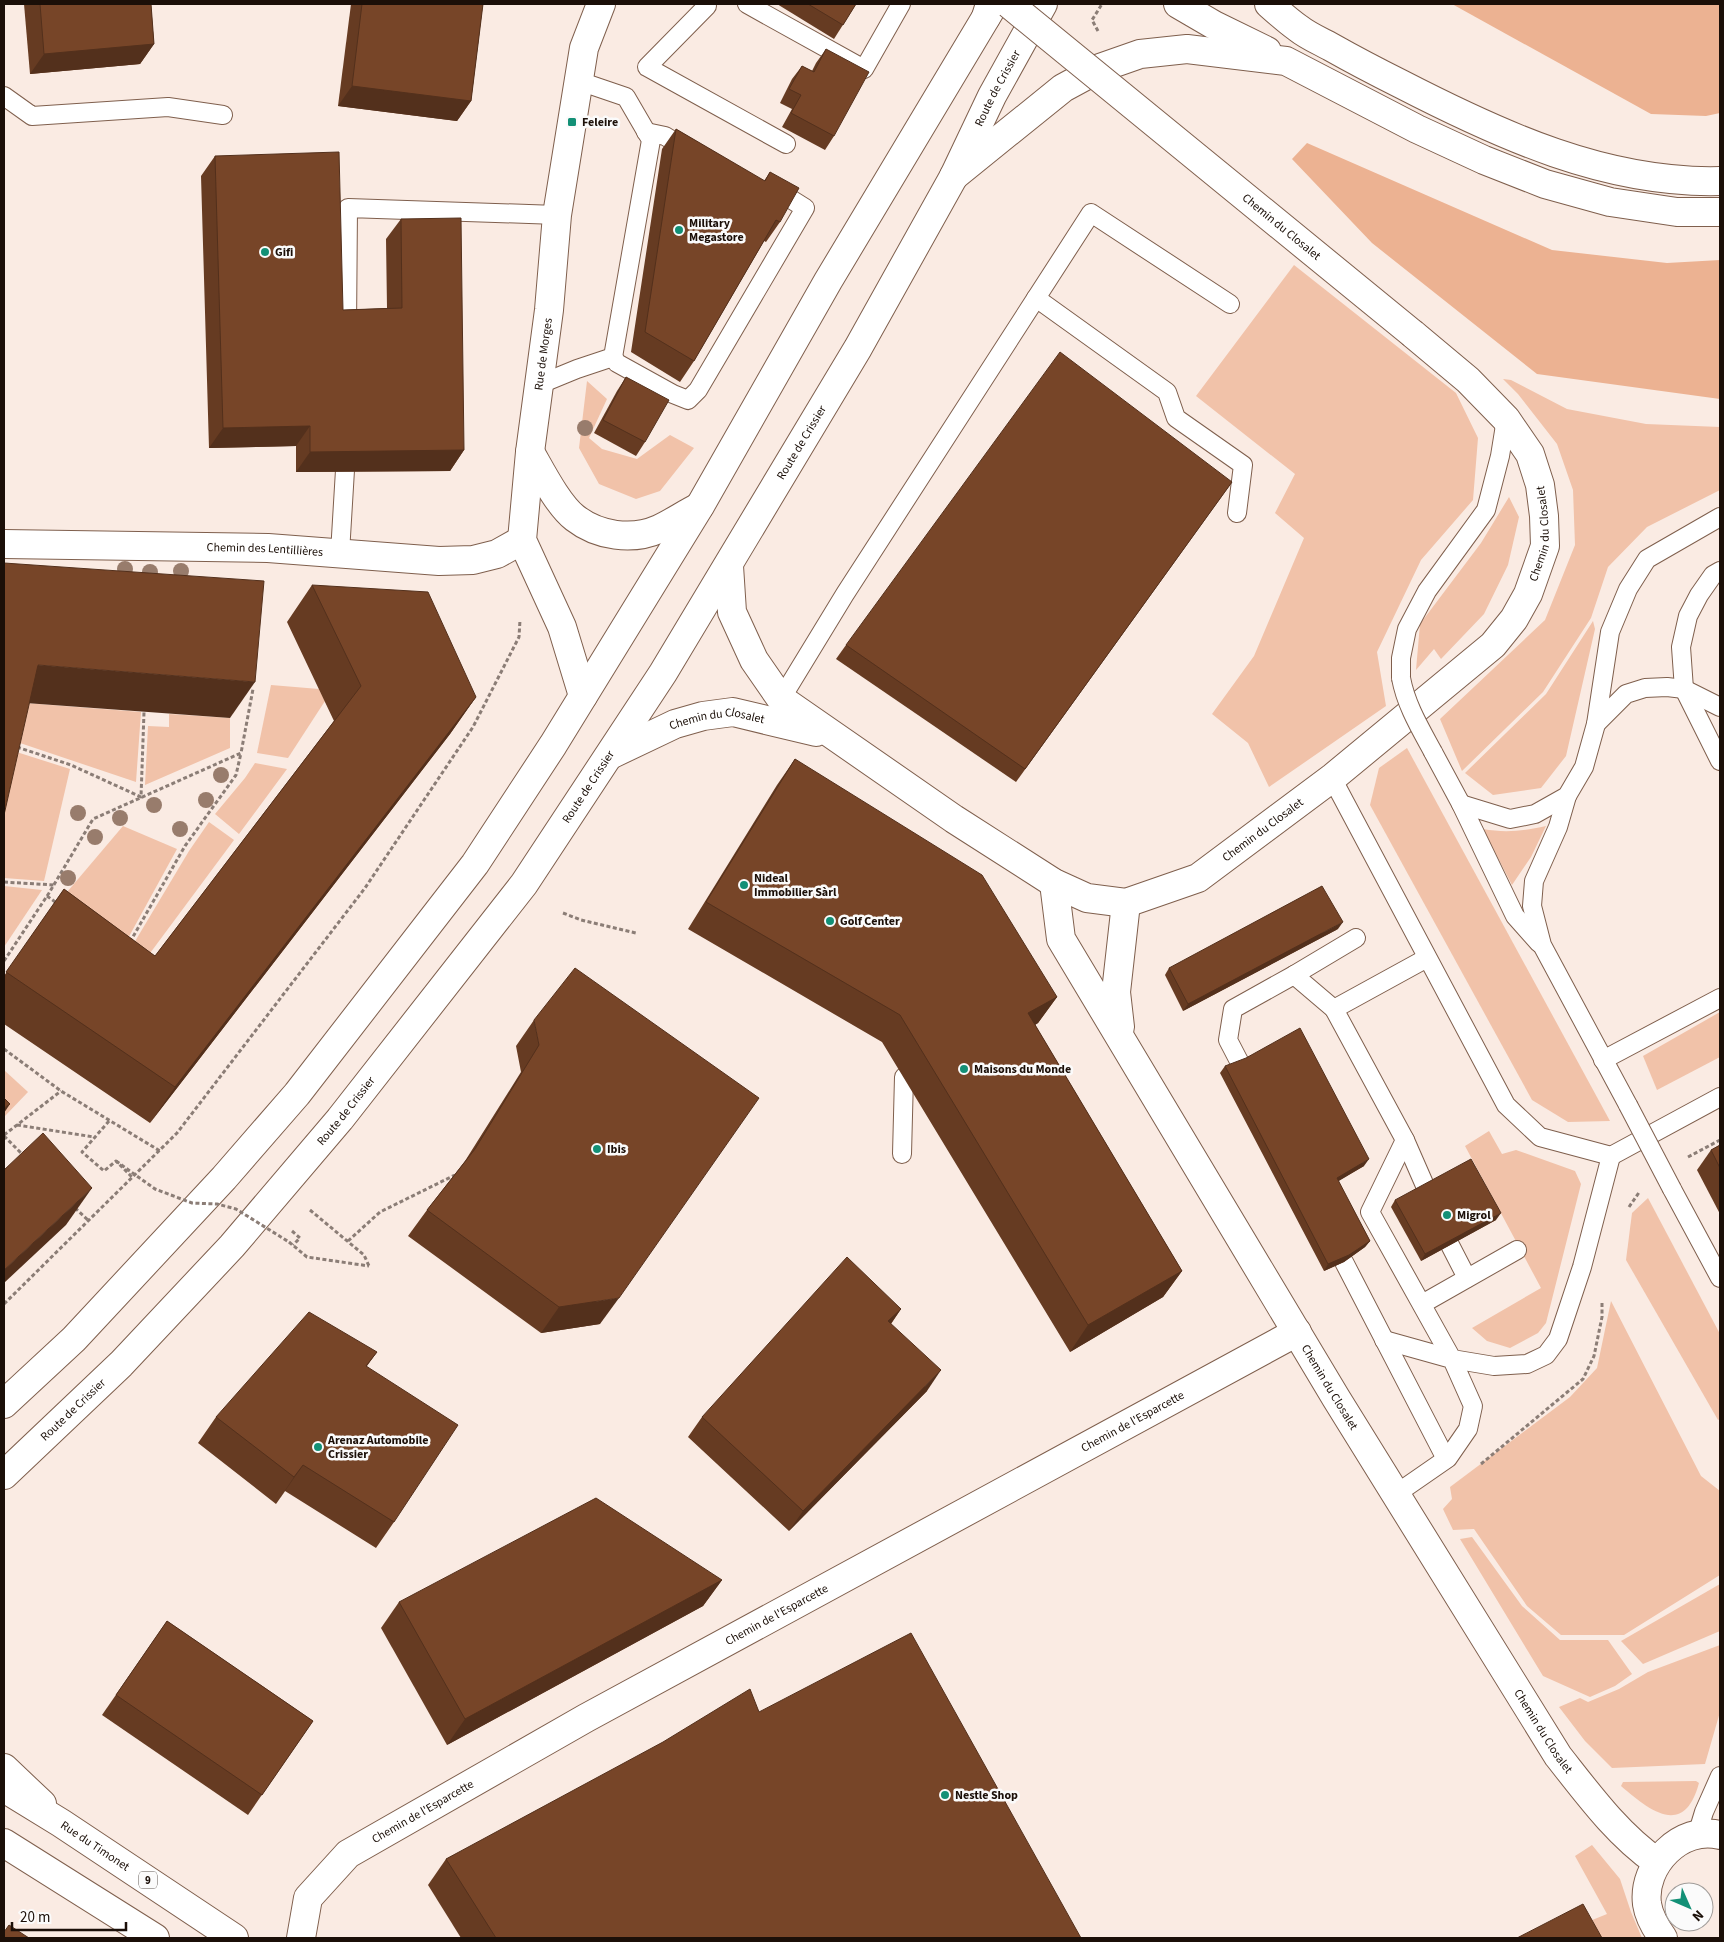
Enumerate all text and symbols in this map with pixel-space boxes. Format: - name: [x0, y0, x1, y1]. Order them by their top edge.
- street label: Route de Crissier: [971, 46, 1025, 129]
- place label: Feleire: [582, 114, 618, 131]
- marker: Feleire: [566, 116, 578, 128]
- street label: Chemin du Closalet: [1238, 190, 1324, 264]
- place label: Military Megastore: [689, 215, 744, 246]
- marker: Military Megastore: [673, 224, 685, 236]
- place label: Gifi: [275, 244, 293, 261]
- marker: Gifi: [259, 246, 271, 258]
- street label: Rue de Morges: [530, 317, 557, 391]
- street label: Route de Crissier: [773, 402, 831, 483]
- street label: Chemin du Closalet: [1525, 485, 1554, 584]
- street label: Chemin des Lentillières: [207, 539, 324, 561]
- street label: Chemin du Closalet: [666, 704, 766, 735]
- street label: Route de Crissier: [558, 746, 619, 827]
- street label: Chemin du Closalet: [1219, 794, 1307, 866]
- place label: Nideal Immobilier Sàrl: [754, 870, 837, 901]
- marker: Nideal Immobilier Sàrl: [738, 879, 750, 891]
- place label: Golf Center: [840, 913, 900, 930]
- marker: Golf Center: [824, 915, 836, 927]
- place label: Maisons du Monde: [974, 1061, 1071, 1078]
- marker: Maisons du Monde: [958, 1063, 970, 1075]
- street label: Route de Crissier: [313, 1072, 380, 1149]
- place label: Ibis: [607, 1141, 626, 1158]
- marker: Ibis: [591, 1143, 603, 1155]
- place label: Migrol: [1457, 1207, 1491, 1224]
- marker: Migrol: [1441, 1209, 1453, 1221]
- street label: Chemin du Closalet: [1297, 1341, 1362, 1433]
- street label: Route de Crissier: [37, 1374, 110, 1445]
- street label: Chemin de l'Esparcette: [1078, 1387, 1187, 1457]
- place label: Arenaz Automobile Crissier: [327, 1432, 428, 1463]
- marker: Arenaz Automobile Crissier: [312, 1441, 324, 1453]
- street label: Chemin de l'Esparcette: [722, 1580, 831, 1650]
- street label: Chemin du Closalet: [1510, 1686, 1577, 1777]
- street label: Chemin de l'Esparcette: [369, 1776, 477, 1848]
- place label: Nestle Shop: [955, 1787, 1018, 1804]
- marker: Nestle Shop: [939, 1789, 951, 1801]
- street label: Rue du Timonet: [57, 1817, 133, 1875]
- road number: 9: [139, 1872, 157, 1888]
- north arrow: [1664, 1882, 1714, 1932]
- scale bar: [12, 1900, 126, 1932]
- text: N: [1687, 1905, 1708, 1926]
- text: 20 m: [20, 1907, 50, 1928]

